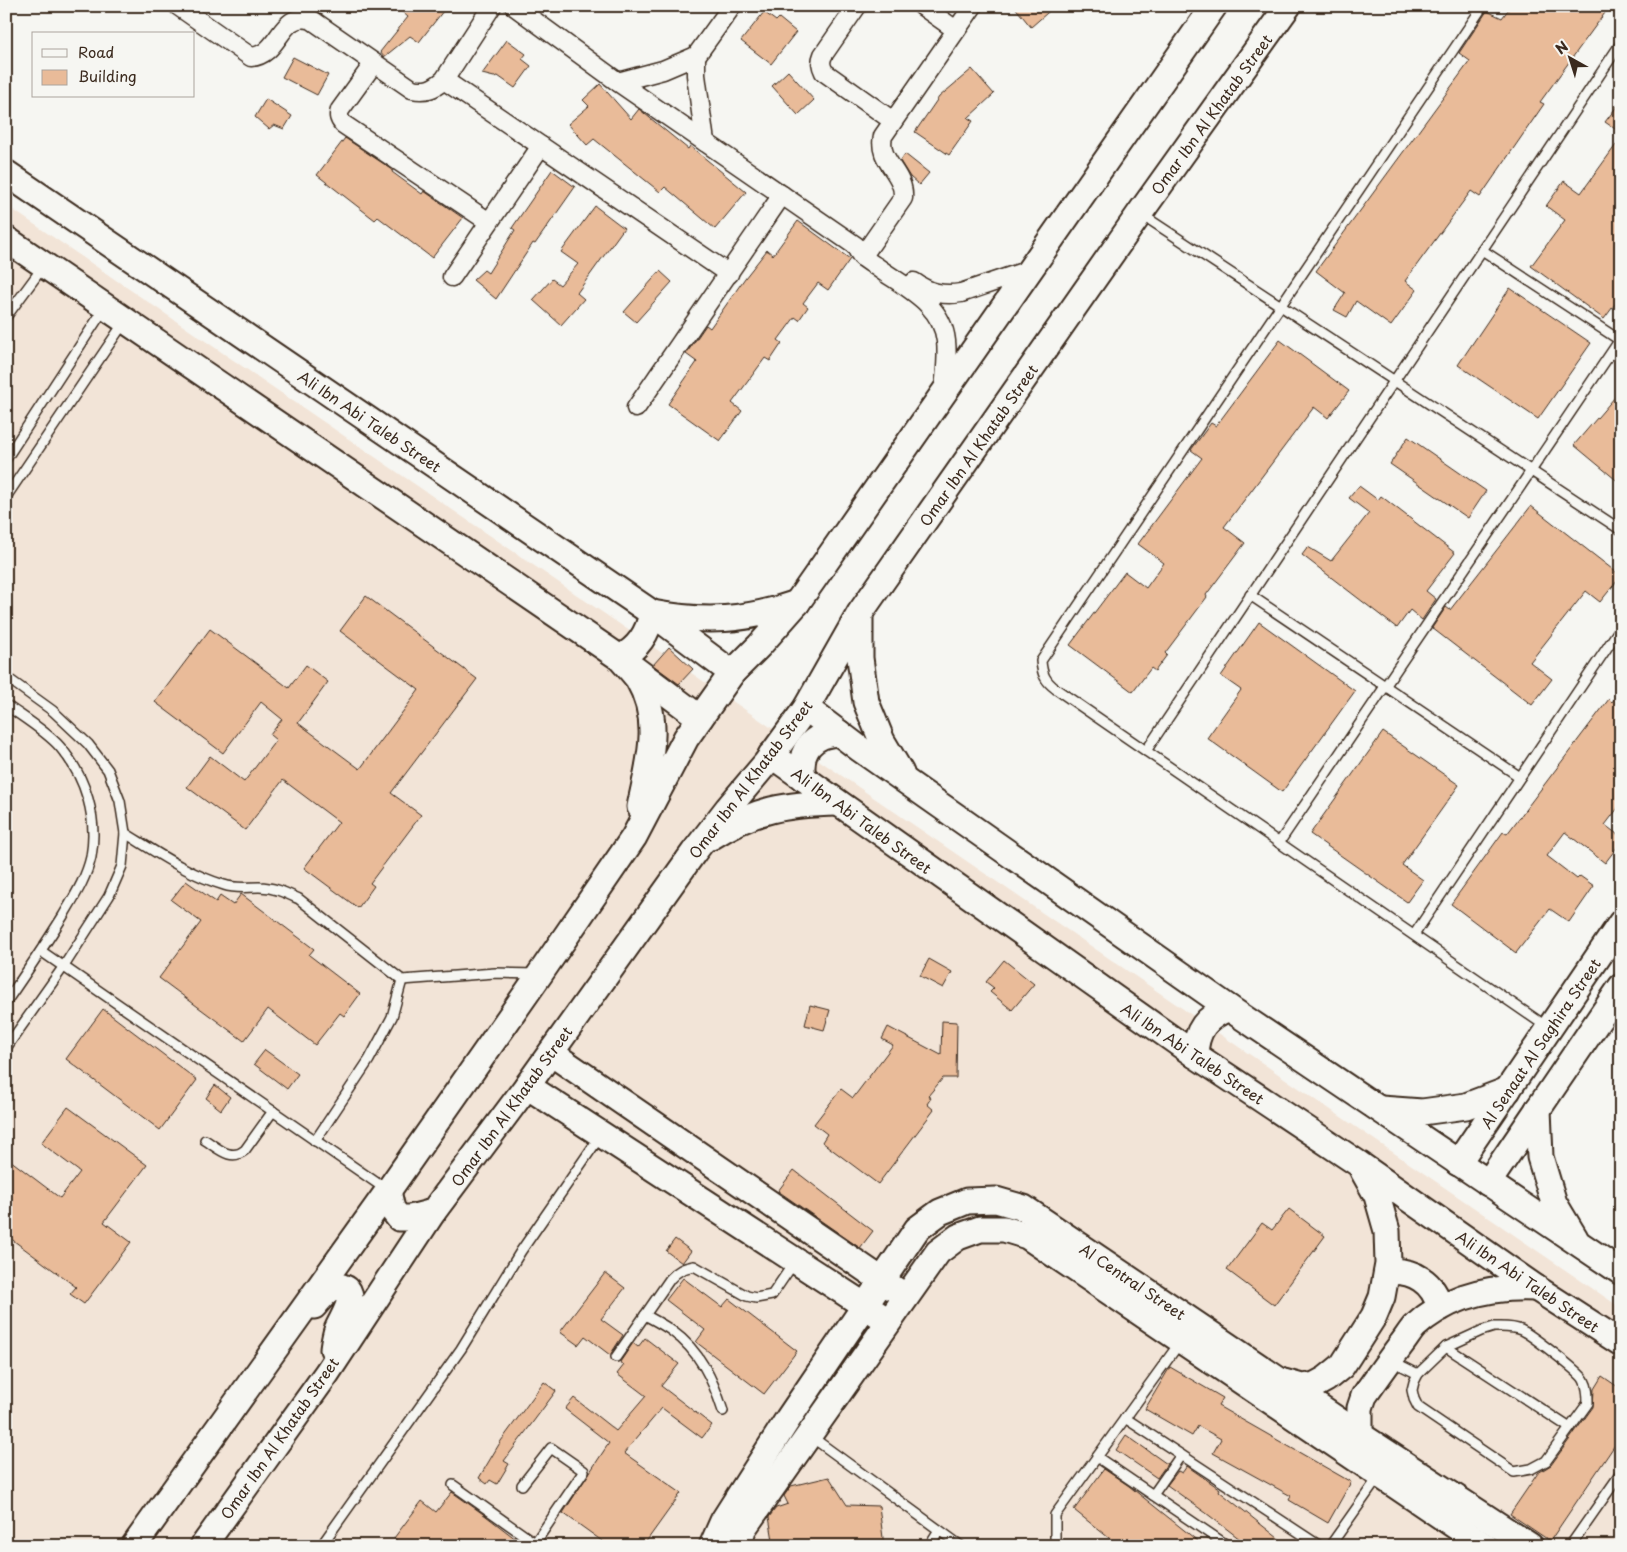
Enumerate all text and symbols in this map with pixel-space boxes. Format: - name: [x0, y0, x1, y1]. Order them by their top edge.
- street label: Omar Ibn Al Khatab Street: [1145, 29, 1277, 199]
- legend: [32, 32, 195, 98]
- north arrow: [1544, 32, 1594, 82]
- text: N: [1551, 36, 1572, 59]
- text: Road: [78, 40, 114, 63]
- text: Building: [78, 64, 137, 87]
- street label: Omar Ibn Al Khatab Street: [913, 359, 1043, 531]
- street label: Ali Ibn Abi Taleb Street: [294, 364, 446, 478]
- street label: Omar Ibn Al Khatab Street: [683, 695, 817, 863]
- street label: Ali Ibn Abi Taleb Street: [787, 761, 937, 879]
- street label: Al Senaat Al Saghira Street: [1474, 953, 1606, 1133]
- street label: Ali Ibn Abi Taleb Street: [1117, 996, 1269, 1110]
- street label: Omar Ibn Al Khatab Street: [445, 1021, 577, 1191]
- street label: Ali Ibn Abi Taleb Street: [1452, 1224, 1604, 1338]
- street label: Al Central Street: [1075, 1237, 1191, 1325]
- street label: Omar Ibn Al Khatab Street: [214, 1352, 344, 1524]

